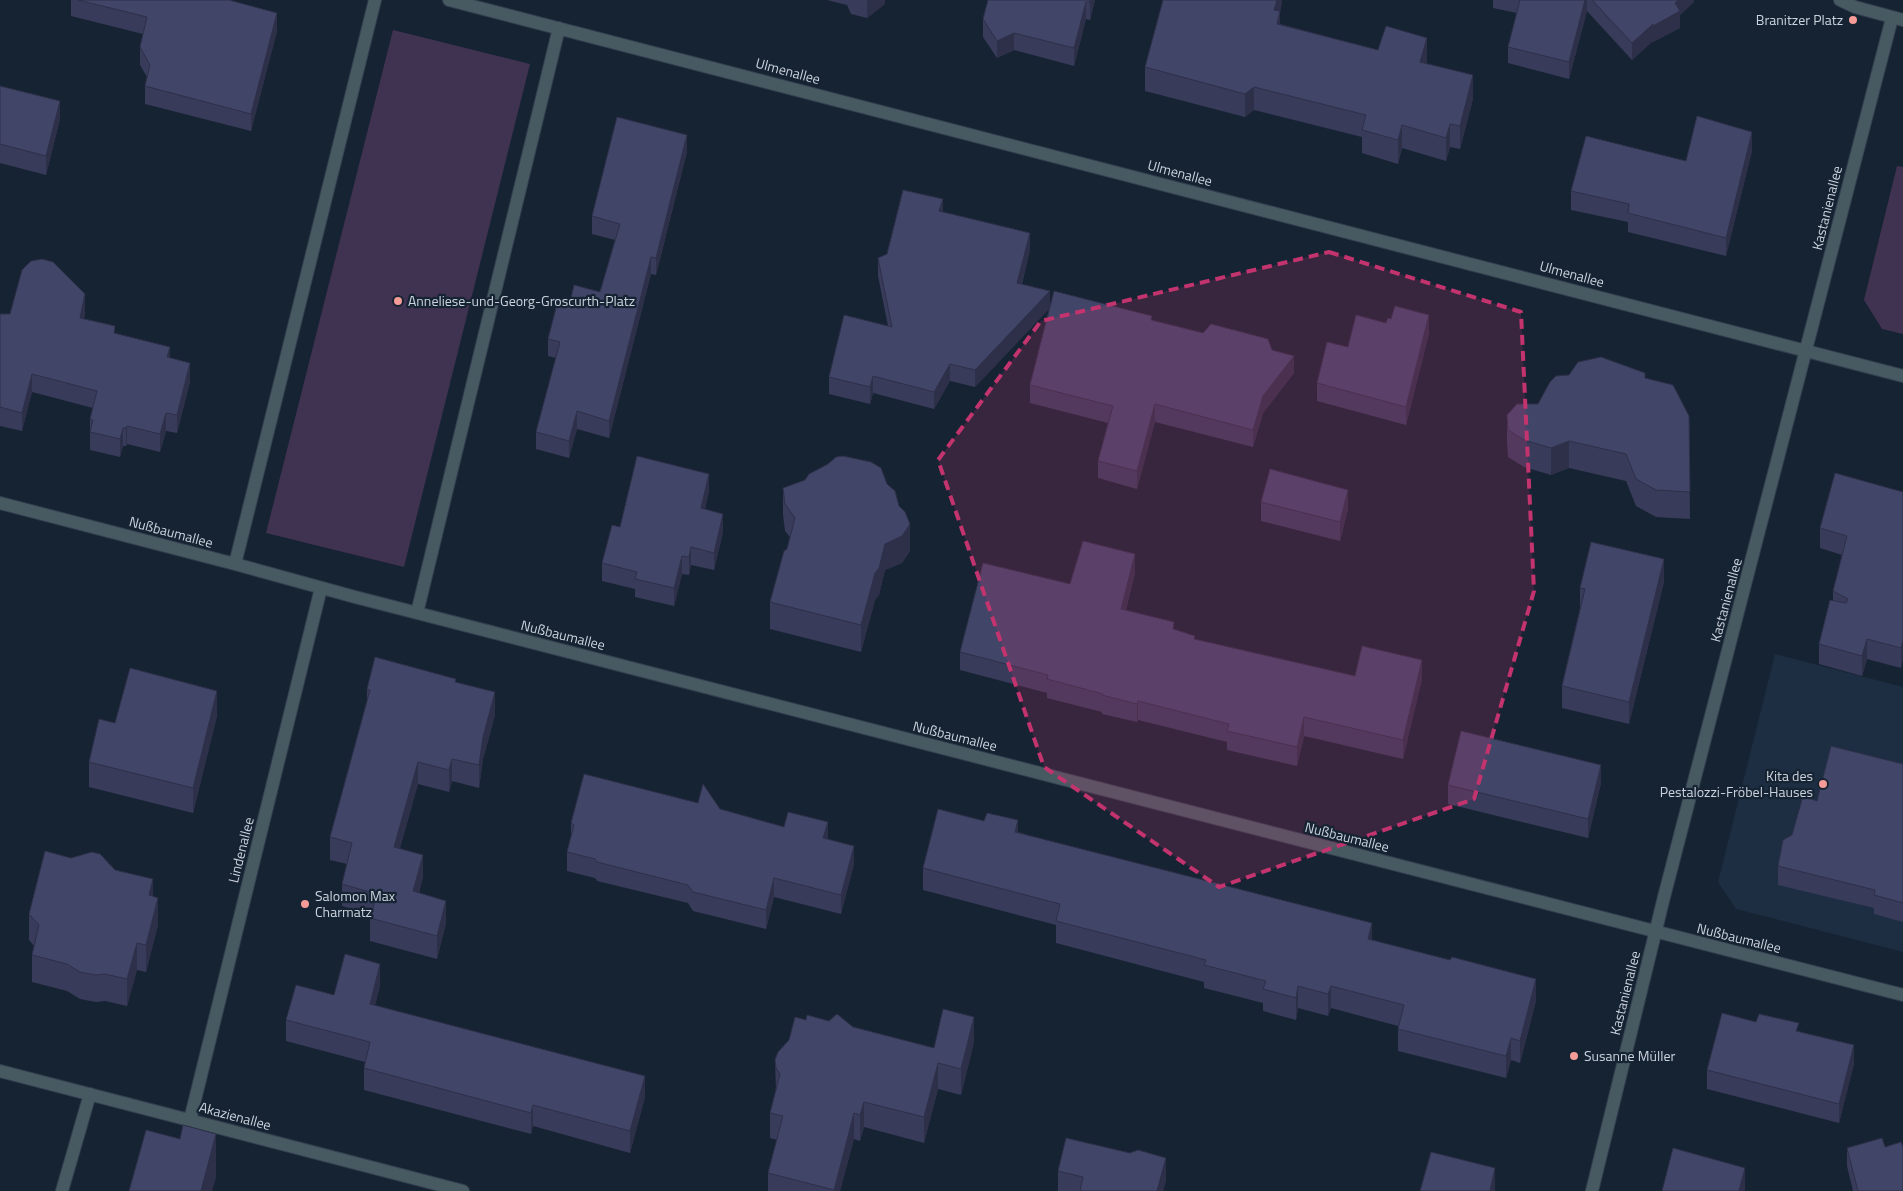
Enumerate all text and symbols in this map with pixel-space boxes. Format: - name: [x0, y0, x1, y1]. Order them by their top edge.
- place label: Branitzer Platz: [1756, 9, 1843, 30]
- marker: Branitzer Platz: [1847, 14, 1859, 26]
- street label: Ulmenallee: [753, 52, 823, 89]
- street label: Ulmenallee: [1145, 154, 1215, 191]
- street label: Kastanienallee: [1806, 164, 1847, 252]
- street label: Ulmenallee: [1537, 255, 1607, 292]
- place label: Anneliese-und-Georg-Groscurth-Platz: [408, 290, 635, 311]
- marker: Anneliese-und-Georg-Groscurth-Platz: [392, 295, 404, 307]
- street label: Nußbaumallee: [127, 510, 215, 553]
- street label: Kastanienallee: [1704, 556, 1747, 644]
- street label: Nußbaumallee: [519, 614, 607, 655]
- street label: Nußbaumallee: [911, 715, 999, 756]
- place label: Kita des Pestalozzi-Fröbel-Hauses: [1660, 765, 1813, 802]
- marker: Kita des Pestalozzi-Fröbel-Hauses: [1817, 778, 1829, 790]
- street label: Lindenallee: [222, 815, 259, 885]
- street label: Nußbaumallee: [1303, 816, 1391, 857]
- place label: Salomon Max Charmatz: [315, 885, 396, 922]
- marker: Salomon Max Charmatz: [299, 898, 311, 910]
- street label: Nußbaumallee: [1695, 917, 1783, 958]
- street label: Kastanienallee: [1604, 949, 1645, 1037]
- place label: Susanne Müller: [1584, 1045, 1675, 1066]
- marker: Susanne Müller: [1568, 1050, 1580, 1062]
- street label: Akazienallee: [197, 1096, 273, 1135]

